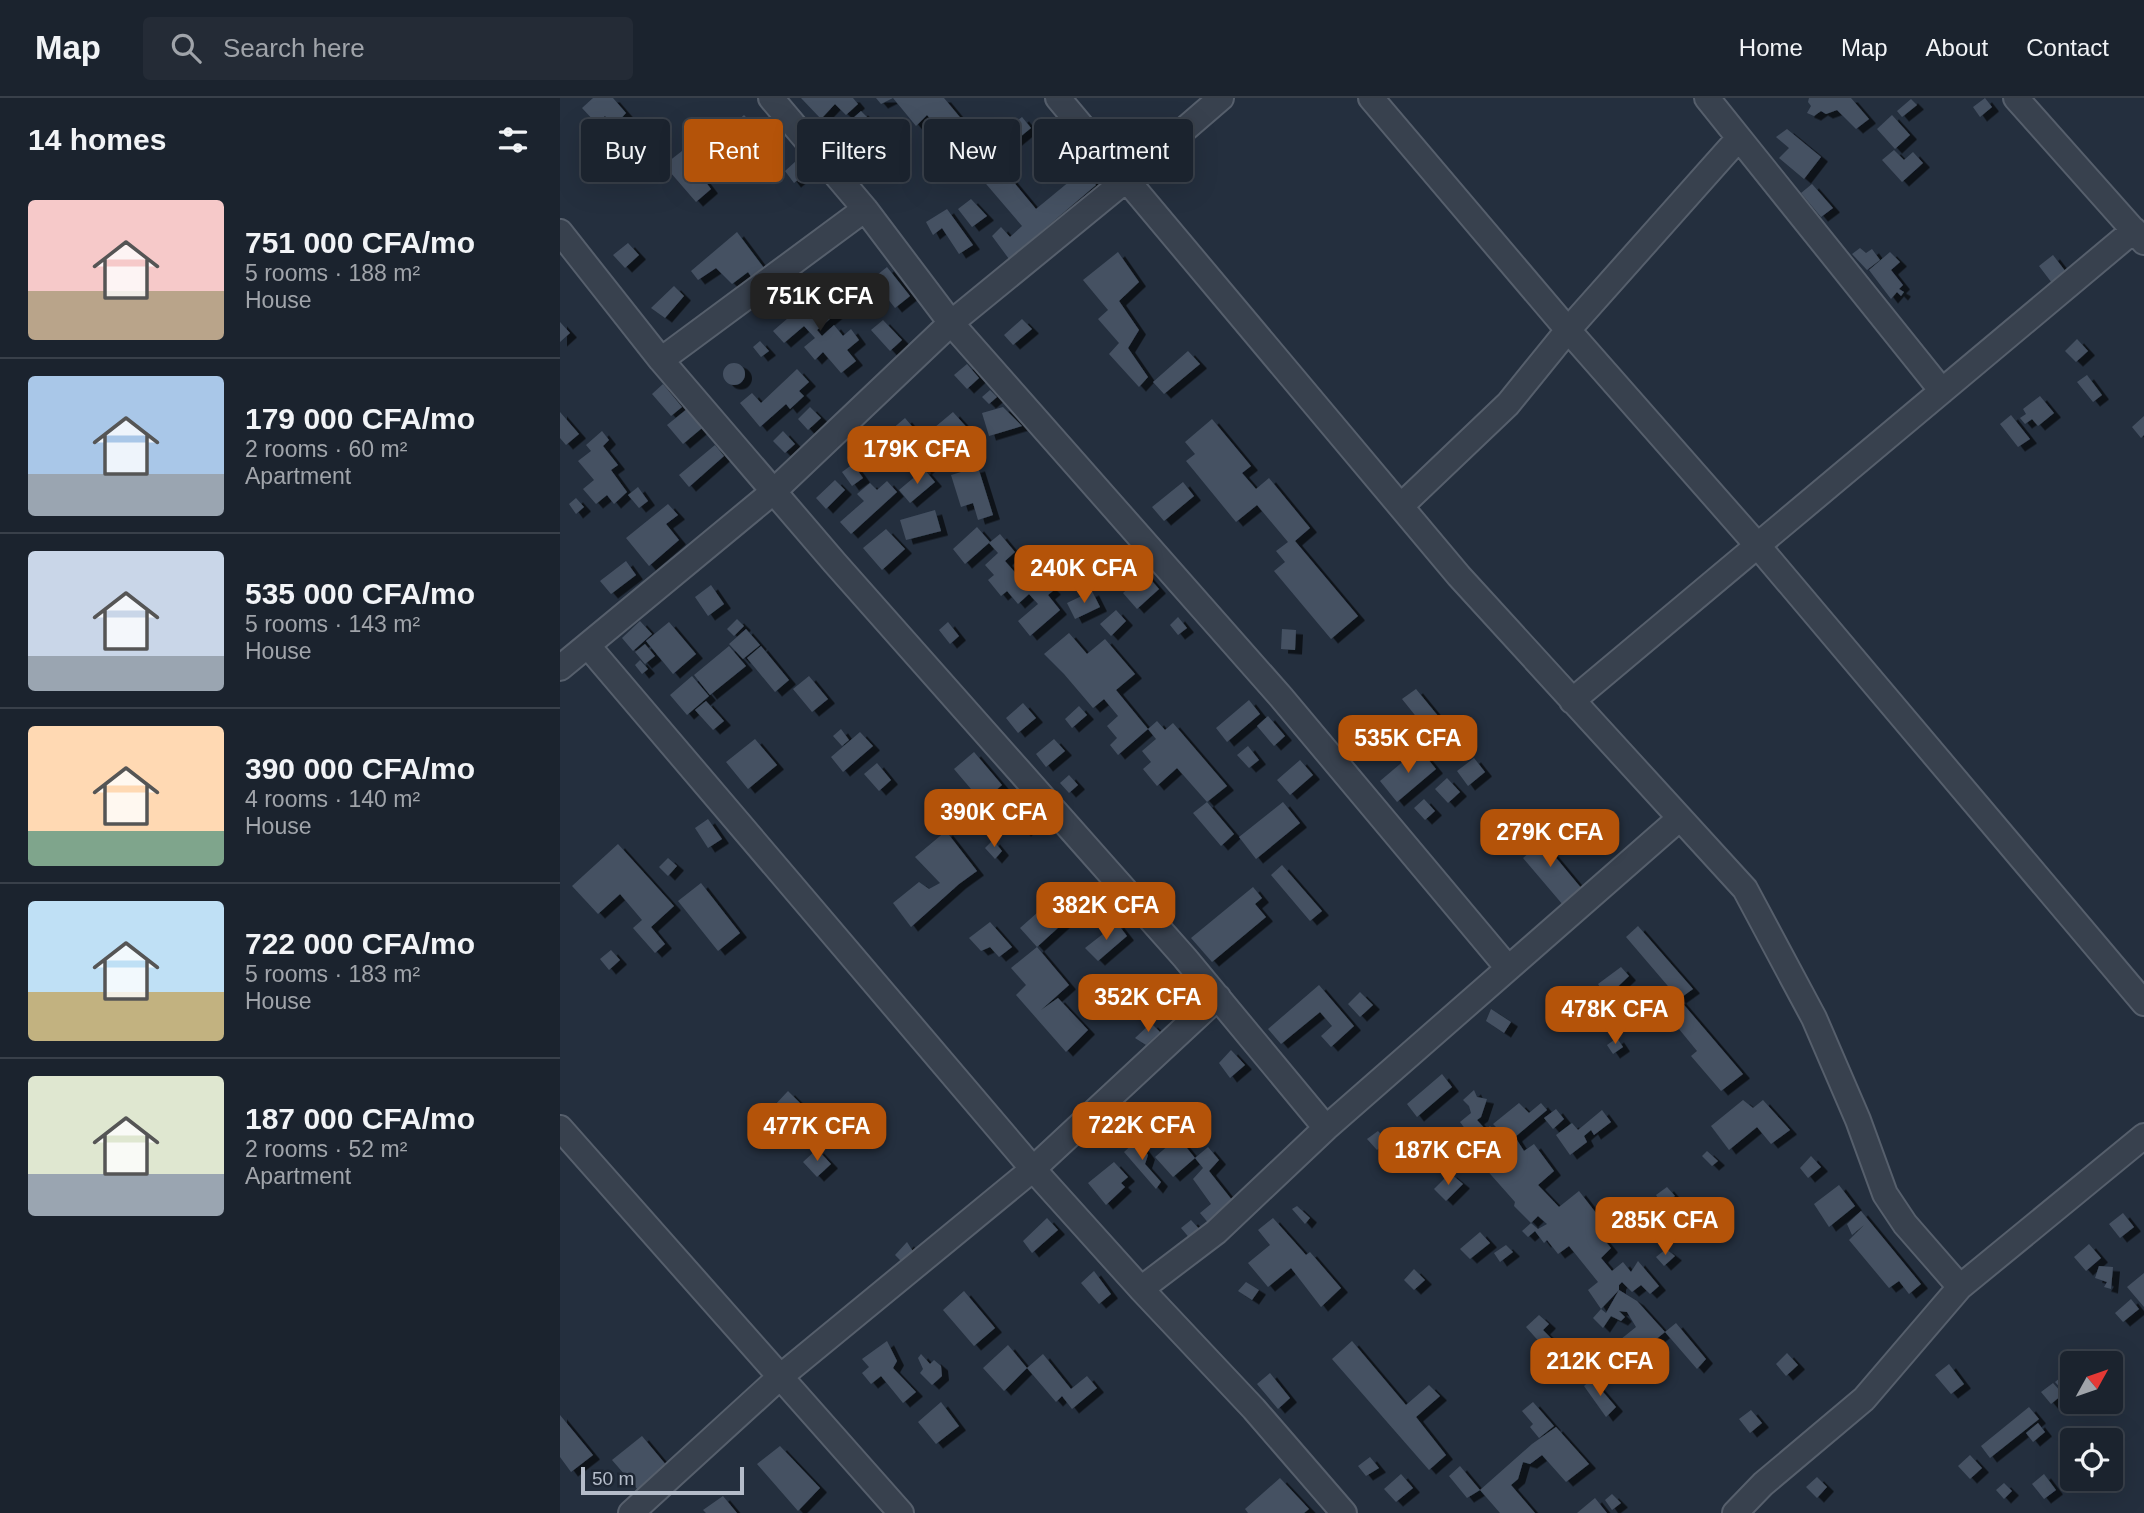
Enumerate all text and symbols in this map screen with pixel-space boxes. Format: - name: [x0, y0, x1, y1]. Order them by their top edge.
- search box: [143, 17, 633, 80]
- text: Map: [35, 29, 101, 66]
- icon: search: [167, 29, 205, 67]
- text: Search here: [223, 33, 365, 63]
- text: Home: [1739, 34, 1803, 61]
- text: Map: [1841, 34, 1888, 61]
- text: About: [1926, 34, 1988, 61]
- text: Contact: [2026, 34, 2109, 61]
- chip: Buy: [581, 119, 670, 182]
- chip: Rent: [684, 119, 783, 182]
- chip: Filters: [797, 119, 910, 182]
- chip: New: [924, 119, 1020, 182]
- chip: Apartment: [1034, 119, 1193, 182]
- icon: filters: [494, 121, 532, 159]
- text: 14 homes: [28, 123, 166, 156]
- text: 751 000 CFA/mo: [245, 226, 475, 259]
- icon: home: [84, 228, 168, 312]
- text: 5 rooms · 188 m²: [245, 260, 420, 286]
- pin: 751K CFA: [748, 274, 892, 333]
- text: 751K CFA: [766, 283, 874, 309]
- text: House: [245, 287, 311, 313]
- text: 179 000 CFA/mo: [245, 402, 475, 435]
- icon: home: [84, 404, 168, 488]
- pin: 179K CFA: [845, 426, 989, 486]
- text: 2 rooms · 60 m²: [245, 436, 407, 462]
- text: 179K CFA: [863, 436, 971, 462]
- text: Apartment: [245, 463, 351, 489]
- pin: 240K CFA: [1012, 546, 1156, 605]
- text: 240K CFA: [1030, 555, 1138, 581]
- text: 535 000 CFA/mo: [245, 577, 475, 610]
- icon: home: [84, 579, 168, 663]
- text: 5 rooms · 143 m²: [245, 611, 420, 637]
- text: House: [245, 638, 311, 664]
- pin: 535K CFA: [1336, 716, 1480, 775]
- text: 535K CFA: [1354, 725, 1462, 751]
- text: 390 000 CFA/mo: [245, 752, 475, 785]
- icon: home: [84, 754, 168, 838]
- text: 4 rooms · 140 m²: [245, 786, 420, 812]
- pin: 390K CFA: [922, 790, 1066, 849]
- text: 390K CFA: [940, 799, 1048, 825]
- pin: 279K CFA: [1478, 810, 1622, 869]
- text: House: [245, 813, 311, 839]
- text: 279K CFA: [1496, 819, 1604, 845]
- pin: 382K CFA: [1034, 882, 1178, 942]
- text: 382K CFA: [1052, 892, 1160, 918]
- text: 722 000 CFA/mo: [245, 927, 475, 960]
- icon: home: [84, 929, 168, 1013]
- text: 5 rooms · 183 m²: [245, 961, 420, 987]
- pin: 352K CFA: [1076, 974, 1220, 1034]
- text: 352K CFA: [1094, 984, 1202, 1010]
- pin: 478K CFA: [1543, 986, 1687, 1046]
- text: House: [245, 988, 311, 1014]
- text: 478K CFA: [1561, 996, 1669, 1022]
- text: 187 000 CFA/mo: [245, 1102, 475, 1135]
- pin: 722K CFA: [1070, 1102, 1214, 1162]
- icon: home: [84, 1104, 168, 1188]
- pin: 477K CFA: [745, 1104, 889, 1163]
- text: 722K CFA: [1088, 1112, 1196, 1138]
- text: 477K CFA: [763, 1113, 871, 1139]
- pin: 187K CFA: [1376, 1128, 1520, 1187]
- text: 2 rooms · 52 m²: [245, 1136, 407, 1162]
- text: 187K CFA: [1394, 1137, 1502, 1163]
- text: Apartment: [245, 1163, 351, 1189]
- pin: 285K CFA: [1593, 1198, 1737, 1257]
- text: 285K CFA: [1611, 1207, 1719, 1233]
- pin: 212K CFA: [1528, 1338, 1672, 1398]
- text: 212K CFA: [1546, 1348, 1654, 1374]
- north arrow: [2060, 1351, 2123, 1414]
- map controls: [2060, 1351, 2123, 1491]
- button: locate: [2060, 1428, 2123, 1491]
- scale bar: [581, 1464, 744, 1496]
- text: 50 m: [592, 1468, 634, 1489]

